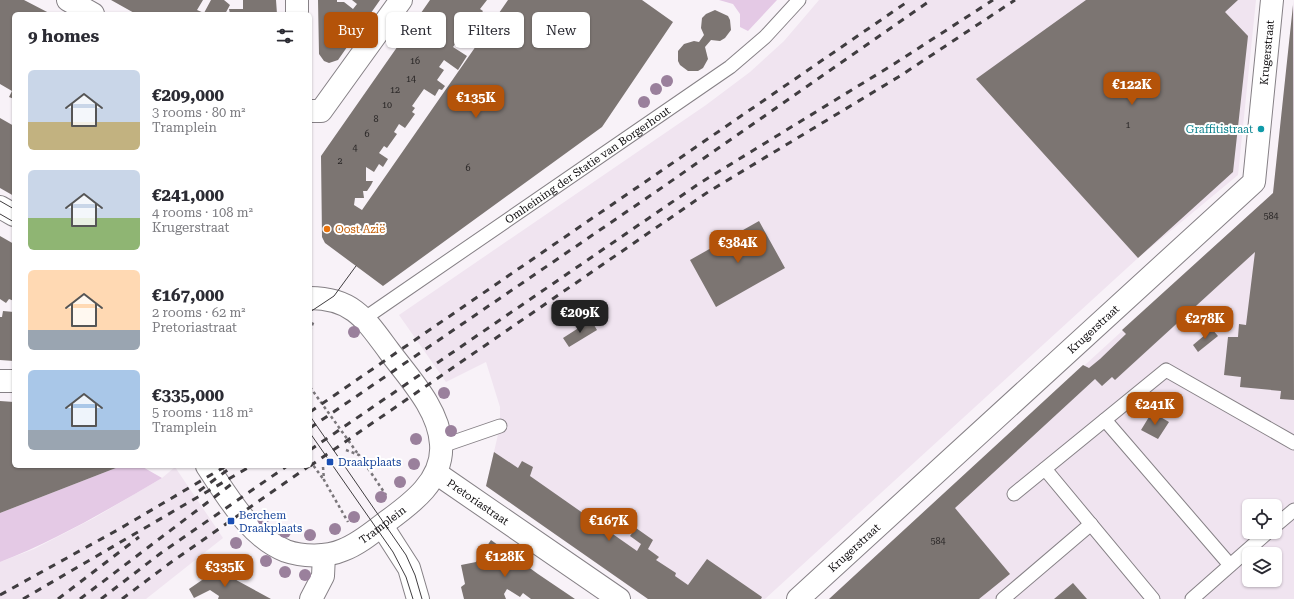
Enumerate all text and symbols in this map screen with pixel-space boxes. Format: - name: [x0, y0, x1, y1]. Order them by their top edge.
- chip: Buy: [324, 12, 378, 48]
- chip: Rent: [386, 12, 446, 48]
- chip: Filters: [454, 12, 524, 48]
- chip: New: [532, 12, 590, 48]
- street label: Krugerstraat: [1257, 19, 1276, 86]
- icon: filters: [274, 25, 296, 47]
- text: 9 homes: [28, 26, 99, 46]
- house number: 16: [410, 56, 420, 66]
- pin: €122K: [1104, 72, 1160, 106]
- house number: 14: [406, 74, 416, 84]
- text: €122K: [1112, 77, 1152, 92]
- text: €209,000: [152, 85, 224, 105]
- house number: 12: [390, 85, 400, 95]
- pin: €135K: [448, 85, 504, 119]
- icon: home: [60, 86, 108, 134]
- text: €135K: [456, 90, 496, 105]
- house number: 10: [382, 100, 392, 110]
- street label: Omheining der Statie van Borgerhout: [502, 104, 673, 226]
- text: 3 rooms · 80 m²: [152, 105, 246, 120]
- house number: 8: [373, 114, 379, 124]
- text: Tramplein: [152, 120, 217, 135]
- house number: 1: [1125, 120, 1131, 130]
- place label: Graffitistraat: [1186, 123, 1253, 136]
- marker: Graffitistraat: [1256, 124, 1266, 134]
- house number: 6: [364, 129, 370, 139]
- house number: 4: [352, 143, 358, 153]
- house number: 2: [337, 156, 343, 166]
- house number: 6: [465, 163, 471, 173]
- text: €241,000: [152, 185, 224, 205]
- icon: home: [60, 186, 108, 234]
- text: 4 rooms · 108 m²: [152, 205, 253, 220]
- house number: 584: [1263, 211, 1279, 221]
- text: Krugerstraat: [152, 220, 229, 235]
- place label: Oost Azië: [335, 223, 385, 236]
- marker: Oost Azië: [322, 224, 332, 234]
- pin: €384K: [710, 230, 766, 264]
- text: €384K: [718, 235, 758, 250]
- text: €167,000: [152, 285, 224, 305]
- icon: home: [60, 286, 108, 334]
- pin: €209K: [552, 300, 608, 334]
- street label: Krugerstraat: [1065, 302, 1122, 356]
- text: 2 rooms · 62 m²: [152, 305, 246, 320]
- text: €209K: [560, 305, 600, 320]
- pin: €278K: [1177, 306, 1233, 340]
- text: €278K: [1185, 311, 1225, 326]
- text: Pretoriastraat: [152, 320, 237, 335]
- text: €335,000: [152, 385, 224, 405]
- icon: home: [60, 386, 108, 434]
- pin: €241K: [1127, 392, 1183, 426]
- text: €241K: [1135, 397, 1175, 412]
- text: 5 rooms · 118 m²: [152, 405, 253, 420]
- text: Tramplein: [152, 420, 217, 435]
- place label: Draakplaats: [338, 456, 401, 469]
- marker: Draakplaats: [325, 457, 335, 467]
- street label: Pretoriastraat: [445, 476, 511, 528]
- map controls: [1242, 499, 1282, 587]
- button: locate: [1242, 499, 1282, 539]
- street label: Tramplein: [357, 503, 408, 546]
- pin: €167K: [581, 508, 637, 542]
- place label: Berchem Draakplaats: [239, 509, 302, 535]
- text: €167K: [589, 513, 629, 528]
- marker: Berchem Draakplaats: [226, 516, 236, 526]
- street label: Krugerstraat: [826, 521, 883, 575]
- house number: 584: [930, 536, 946, 546]
- pin: €128K: [477, 544, 533, 578]
- button: layers: [1242, 547, 1282, 587]
- text: €128K: [485, 549, 525, 564]
- pin: €335K: [197, 554, 253, 588]
- text: €335K: [205, 559, 245, 574]

